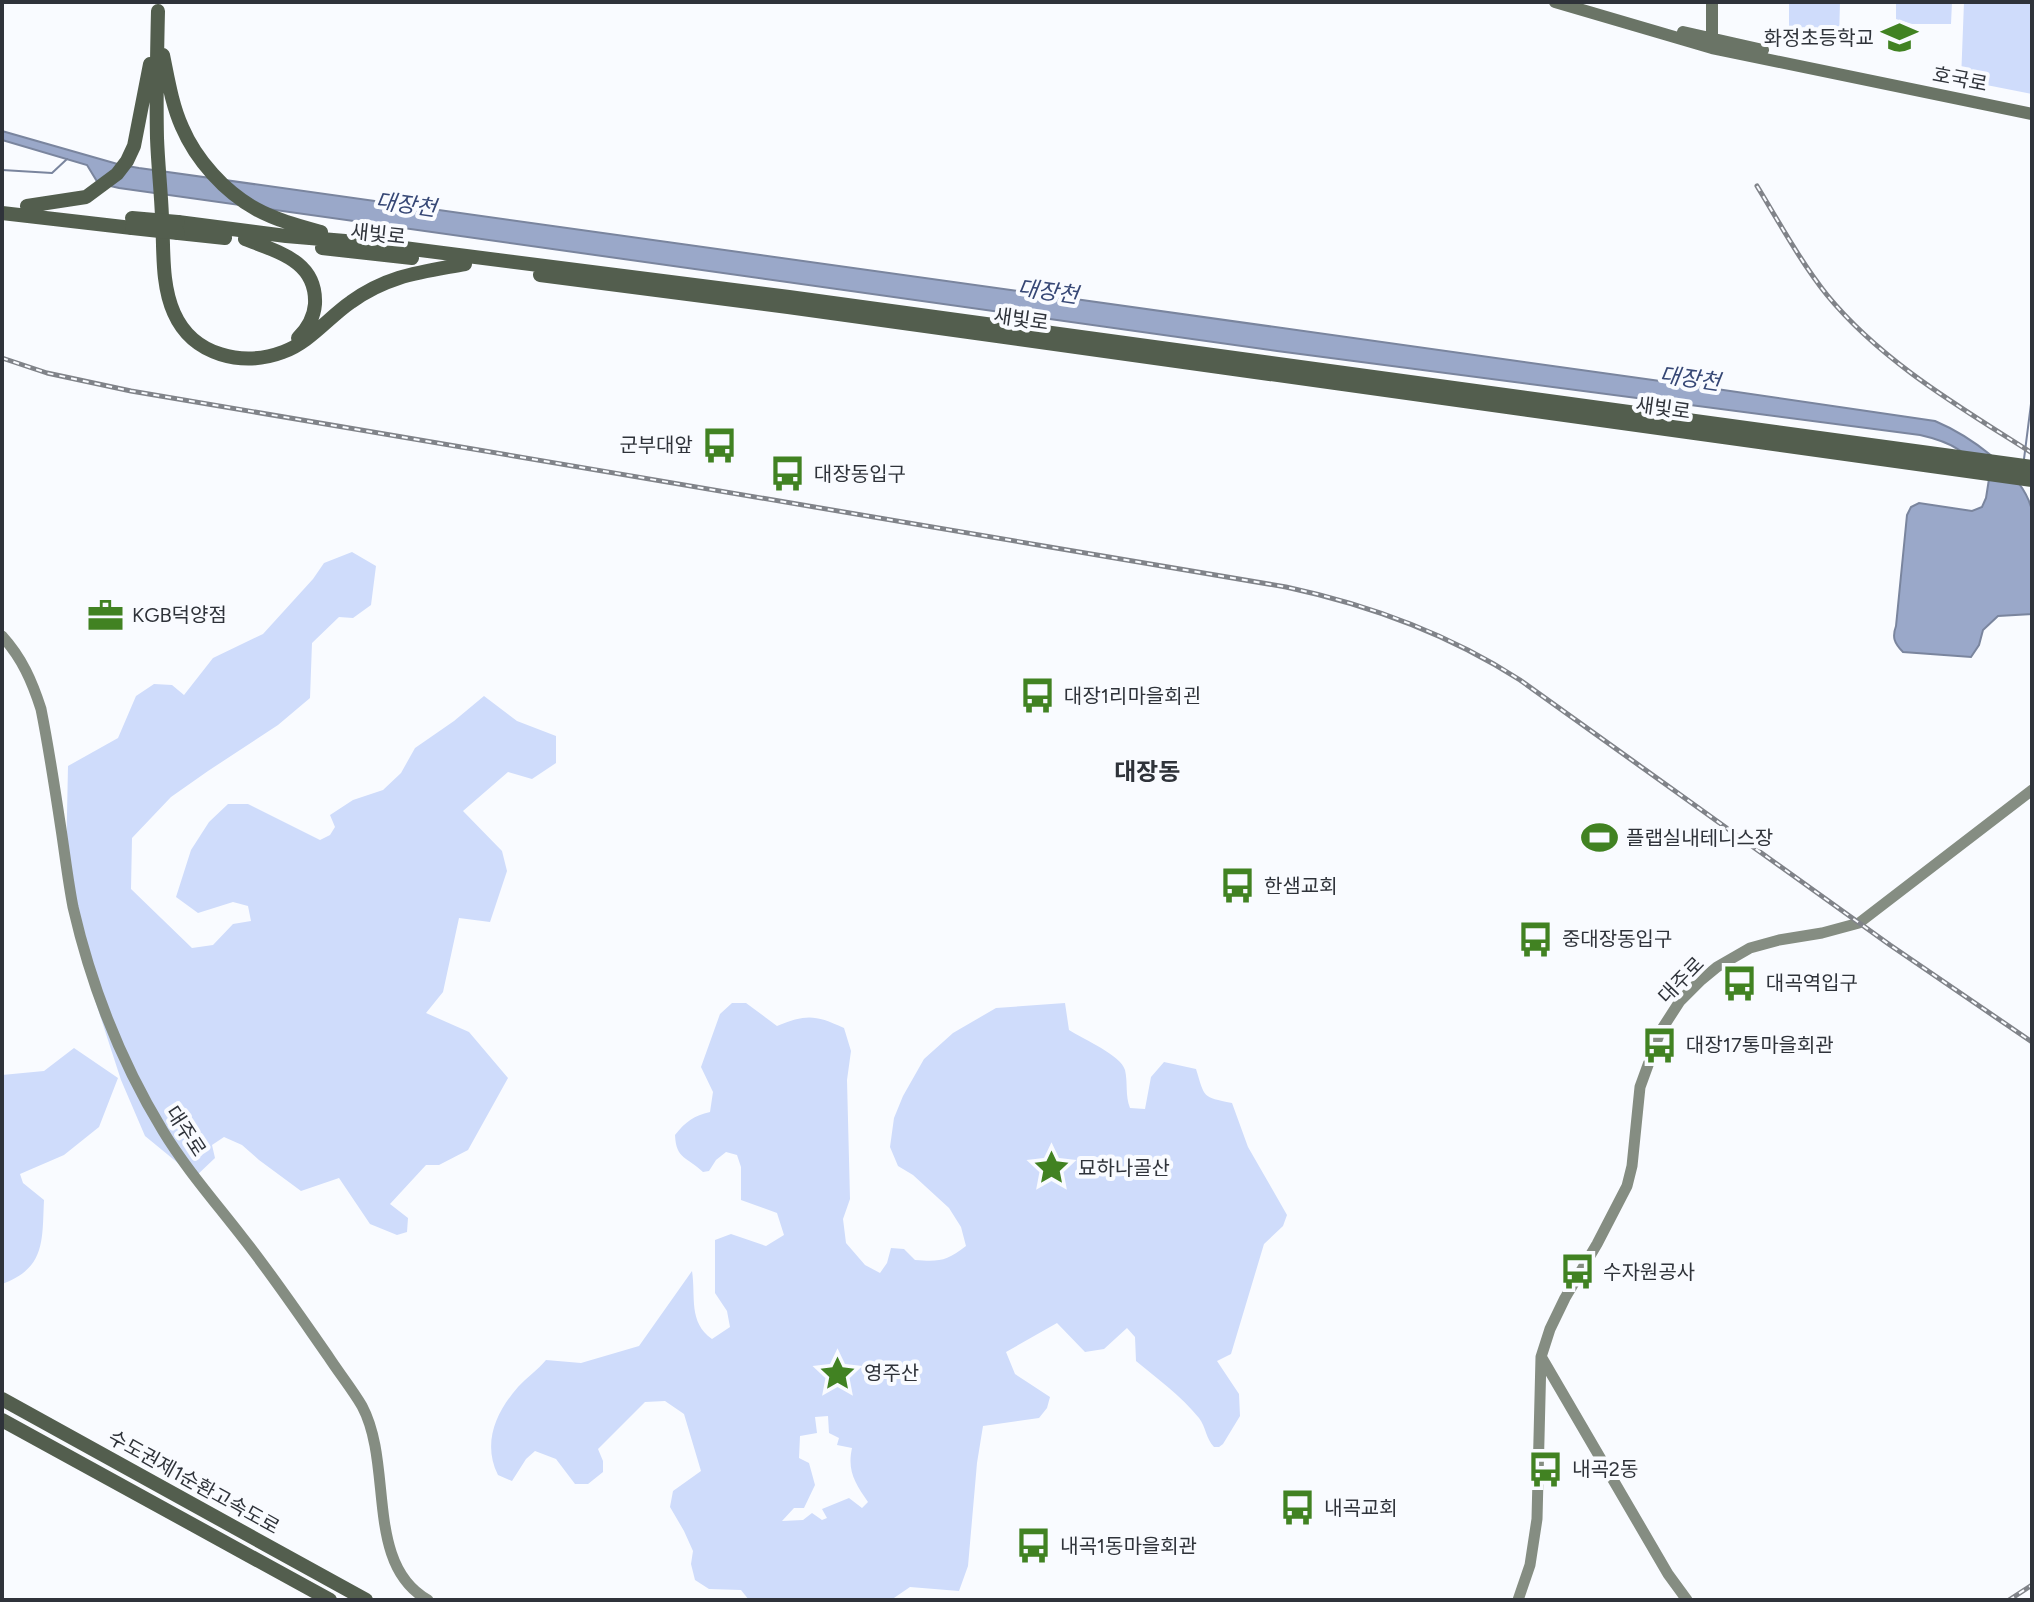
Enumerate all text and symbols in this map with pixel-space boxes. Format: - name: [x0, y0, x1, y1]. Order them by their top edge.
- school or university icon: 화정초등학교: [1881, 19, 1919, 57]
- place label: 화정초등학교: [1764, 26, 1874, 50]
- street label: 호국로: [1931, 62, 1989, 96]
- water label: 대장천: [374, 187, 441, 222]
- street label: 새빛로: [349, 219, 407, 249]
- water label: 대장천: [1016, 274, 1083, 309]
- street label: 새빛로: [992, 303, 1050, 335]
- water label: 대장천: [1658, 361, 1725, 396]
- street label: 새빛로: [1634, 392, 1692, 424]
- bus stop icon: 군부대앞: [700, 426, 738, 464]
- place label: 군부대앞: [619, 433, 693, 457]
- bus stop icon: 대장동입구: [769, 455, 807, 493]
- place label: 대장동입구: [814, 462, 906, 486]
- office icon: KGB덕양점: [87, 596, 125, 634]
- place label: KGB덕양점: [132, 603, 227, 627]
- bus stop icon: 대장1리마을회괸: [1019, 677, 1057, 715]
- place label: 대장1리마을회괸: [1064, 684, 1201, 708]
- district label: 대장동: [1114, 757, 1180, 786]
- sports icon: 플랩실내테니스장: [1581, 819, 1619, 857]
- place label: 플랩실내테니스장: [1626, 826, 1773, 850]
- bus stop icon: 한샘교회: [1219, 867, 1257, 905]
- place label: 한샘교회: [1264, 874, 1338, 898]
- bus stop icon: 중대장동입구: [1517, 920, 1555, 958]
- place label: 중대장동입구: [1562, 927, 1672, 951]
- street label: 대주로: [1653, 952, 1709, 1008]
- bus stop icon: 대곡역입구: [1721, 964, 1759, 1002]
- place label: 대곡역입구: [1766, 971, 1858, 995]
- bus stop icon: 대장17통마을회관: [1641, 1026, 1679, 1064]
- place label: 대장17통마을회관: [1686, 1033, 1834, 1057]
- street label: 대주로: [161, 1101, 211, 1161]
- place icon: 묘하나골산: [1033, 1149, 1071, 1187]
- place label: 묘하나골산: [1078, 1156, 1170, 1180]
- bus stop icon: 수자원공사: [1558, 1253, 1596, 1291]
- place label: 수자원공사: [1603, 1260, 1695, 1284]
- place icon: 영주산: [819, 1354, 857, 1392]
- place label: 영주산: [864, 1361, 919, 1385]
- street label: 수도권제1순환고속도로: [104, 1425, 284, 1539]
- bus stop icon: 내곡2동: [1527, 1450, 1565, 1488]
- place label: 내곡2동: [1572, 1457, 1638, 1481]
- bus stop icon: 내곡교회: [1279, 1489, 1317, 1527]
- place label: 내곡교회: [1324, 1496, 1398, 1520]
- bus stop icon: 내곡1동마을회관: [1015, 1527, 1053, 1565]
- place label: 내곡1동마을회관: [1060, 1534, 1197, 1558]

